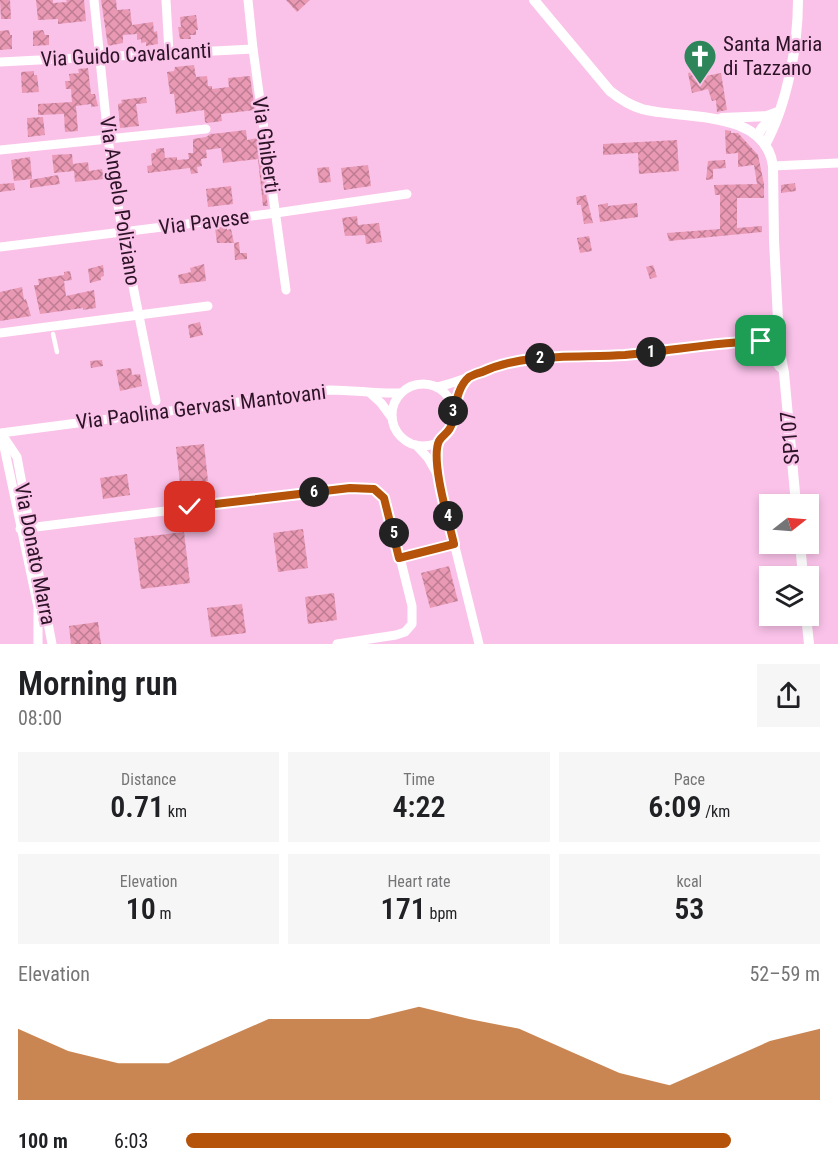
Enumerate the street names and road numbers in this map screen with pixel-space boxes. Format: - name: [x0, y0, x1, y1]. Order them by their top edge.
- street label: Via Guido Cavalcanti: [40, 39, 212, 71]
- street label: Via Ghiberti: [247, 95, 285, 195]
- street label: Via Angelo Poliziano: [95, 115, 145, 287]
- street label: Via Pavese: [157, 205, 251, 239]
- street label: Via Paolina Gervasi Mantovani: [75, 380, 327, 434]
- street label: SP107: [776, 410, 804, 466]
- street label: Via Donato Marra: [9, 481, 61, 627]

